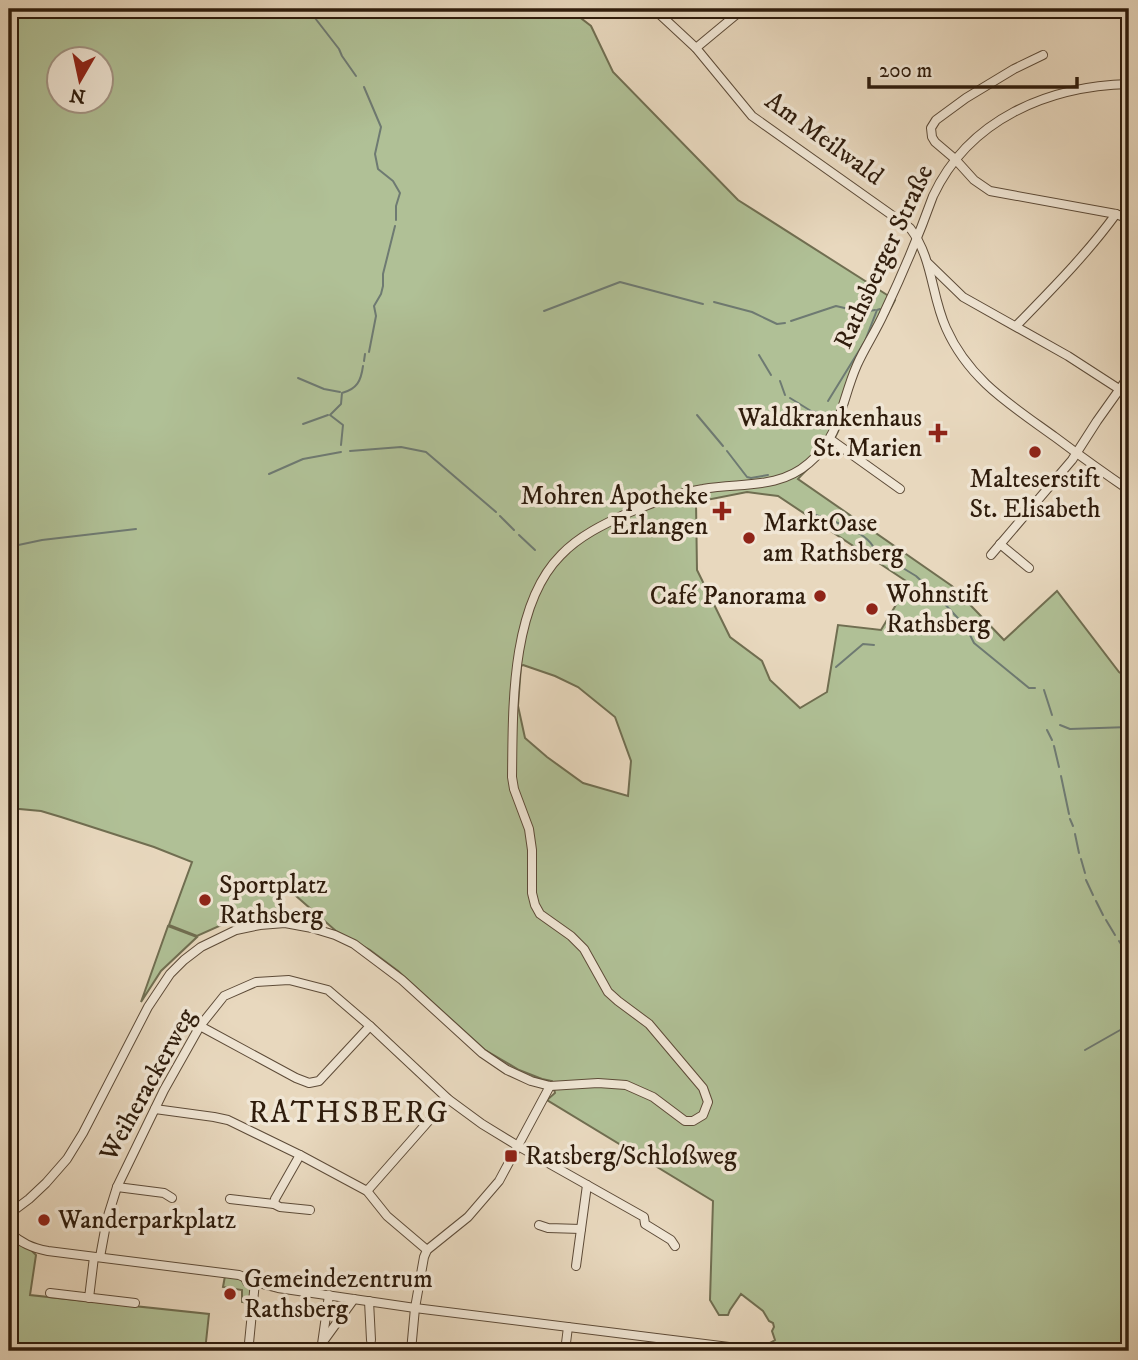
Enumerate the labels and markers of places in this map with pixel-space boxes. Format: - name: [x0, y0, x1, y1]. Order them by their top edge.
- place label: Waldkrankenhaus St. Marien: [737, 402, 922, 465]
- marker: Waldkrankenhaus St. Marien: [928, 423, 948, 443]
- marker: Malteserstift St. Elisabeth: [1027, 444, 1043, 460]
- place label: Malteserstift St. Elisabeth: [969, 463, 1101, 526]
- place label: Mohren Apotheke Erlangen: [521, 480, 708, 543]
- marker: Mohren Apotheke Erlangen: [714, 503, 730, 519]
- place label: MarktOase am Rathsberg: [763, 507, 904, 570]
- marker: MarktOase am Rathsberg: [741, 530, 757, 546]
- place label: Wohnstift Rathsberg: [885, 578, 991, 641]
- place label: Café Panorama: [650, 580, 806, 613]
- marker: Café Panorama: [812, 588, 828, 604]
- marker: Wohnstift Rathsberg: [864, 601, 880, 617]
- place label: Sportplatz Rathsberg: [219, 869, 328, 932]
- marker: Sportplatz Rathsberg: [197, 892, 213, 908]
- place label: Ratsberg/Schloßweg: [525, 1140, 737, 1173]
- marker: Ratsberg/Schloßweg: [503, 1148, 519, 1164]
- place label: Wanderparkplatz: [57, 1204, 236, 1237]
- marker: Wanderparkplatz: [36, 1212, 52, 1228]
- place label: Gemeindezentrum Rathsberg: [244, 1263, 433, 1326]
- marker: Gemeindezentrum Rathsberg: [222, 1286, 238, 1302]

